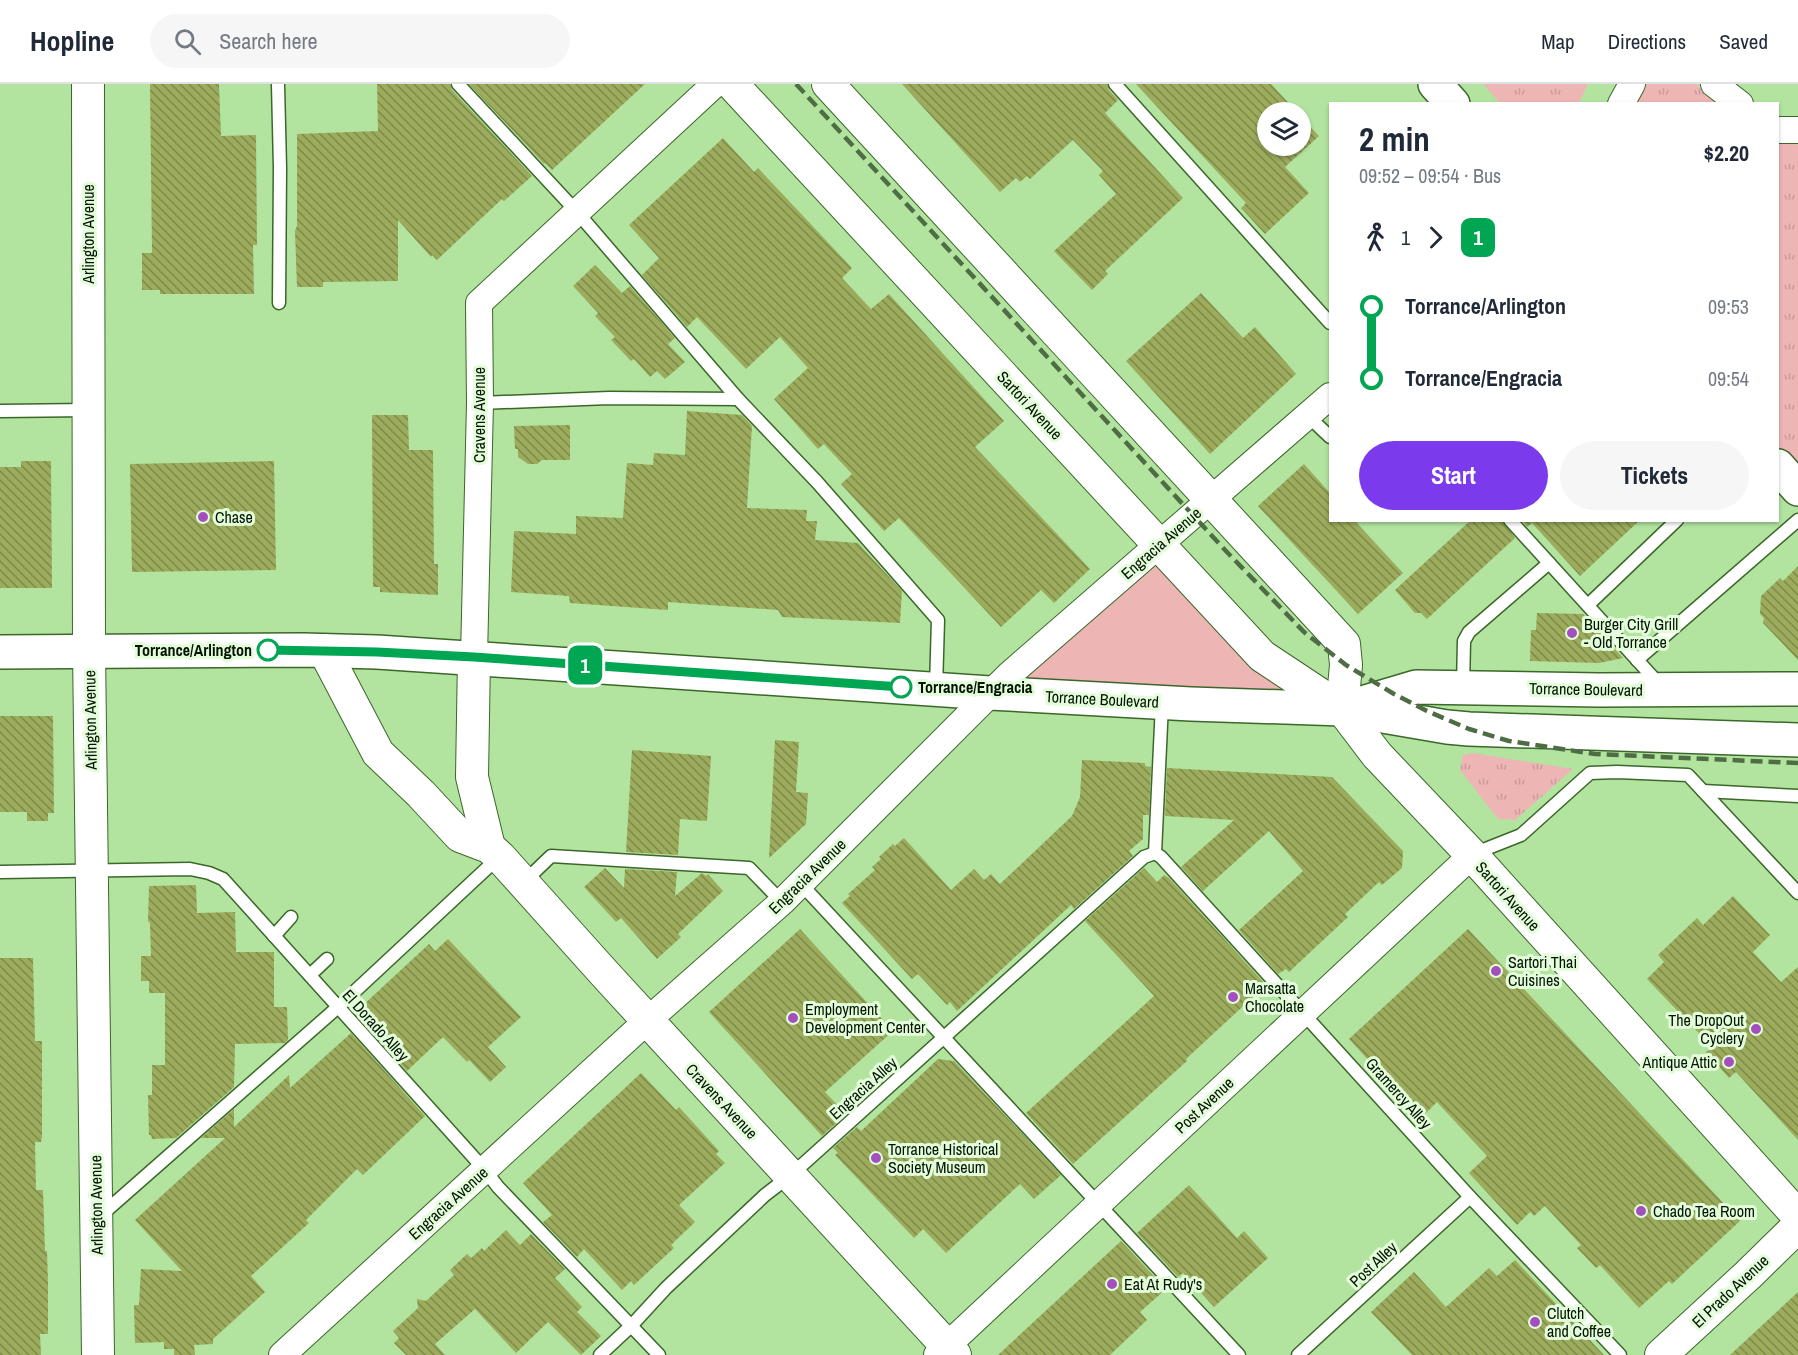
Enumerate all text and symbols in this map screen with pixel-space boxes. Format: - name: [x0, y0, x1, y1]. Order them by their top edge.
- search box: [150, 14, 570, 68]
- text: Hopline: [30, 22, 114, 60]
- icon: search: [171, 25, 204, 58]
- text: Search here: [219, 26, 317, 56]
- text: Map: [1541, 27, 1575, 56]
- text: Directions: [1608, 27, 1686, 56]
- text: Saved: [1719, 27, 1768, 56]
- map controls: [1257, 102, 1311, 156]
- button: layers: [1257, 102, 1311, 156]
- text: 2 min: [1359, 117, 1430, 161]
- text: $2.20: [1704, 138, 1749, 168]
- text: 09:52 – 09:54 · Bus: [1359, 162, 1501, 189]
- street label: Arlington Avenue: [77, 184, 99, 285]
- icon: walk: [1359, 221, 1392, 254]
- icon: forward: [1419, 221, 1452, 254]
- text: 1: [1473, 223, 1483, 252]
- text: 1: [1401, 224, 1410, 251]
- text: Torrance/Arlington: [1405, 291, 1566, 321]
- text: 09:53: [1708, 293, 1749, 320]
- text: Torrance/Engracia: [1405, 363, 1562, 393]
- text: 09:54: [1708, 365, 1749, 392]
- street label: Sartori Avenue: [992, 366, 1068, 444]
- street label: Cravens Avenue: [468, 367, 490, 463]
- button: Start: [1359, 441, 1548, 510]
- button: Tickets: [1560, 441, 1749, 510]
- street label: Engracia Avenue: [1116, 502, 1206, 584]
- place label: Chase: [215, 506, 253, 528]
- marker: Chase: [196, 510, 210, 524]
- place label: Burger City Grill - Old Torrance: [1584, 613, 1678, 653]
- marker: Burger City Grill - Old Torrance: [1565, 626, 1579, 640]
- place label: Torrance/Arlington: [135, 639, 252, 661]
- marker: Torrance/Arlington: [257, 639, 279, 661]
- line badge: 1: [566, 646, 604, 684]
- text: 1: [580, 651, 590, 680]
- street label: Arlington Avenue: [78, 670, 102, 771]
- marker: Torrance/Engracia: [890, 676, 912, 698]
- place label: Torrance/Engracia: [918, 676, 1033, 698]
- street label: Torrance Boulevard: [1529, 677, 1643, 701]
- street label: Torrance Boulevard: [1045, 685, 1159, 713]
- street label: Engracia Avenue: [763, 833, 851, 919]
- street label: Sartori Avenue: [1471, 856, 1545, 936]
- place label: Sartori Thai Cuisines: [1508, 951, 1577, 991]
- marker: Sartori Thai Cuisines: [1489, 964, 1503, 978]
- place label: Marsatta Chocolate: [1245, 977, 1304, 1017]
- street label: El Dorado Alley: [338, 984, 414, 1066]
- marker: Marsatta Chocolate: [1226, 990, 1240, 1004]
- place label: Employment Development Center: [805, 998, 926, 1038]
- place label: The DropOut Cyclery: [1668, 1009, 1744, 1049]
- marker: Employment Development Center: [786, 1011, 800, 1025]
- marker: The DropOut Cyclery: [1749, 1022, 1763, 1036]
- street label: Engracia Alley: [824, 1051, 902, 1124]
- place label: Antique Attic: [1642, 1051, 1717, 1073]
- street label: Gramercy Alley: [1361, 1053, 1437, 1134]
- marker: Antique Attic: [1722, 1055, 1736, 1069]
- street label: Cravens Avenue: [681, 1058, 763, 1144]
- street label: Post Avenue: [1170, 1072, 1238, 1138]
- place label: Torrance Historical Society Museum: [888, 1138, 998, 1178]
- marker: Torrance Historical Society Museum: [869, 1151, 883, 1165]
- street label: Arlington Avenue: [84, 1155, 108, 1256]
- street label: Engracia Avenue: [404, 1161, 492, 1245]
- place label: Chado Tea Room: [1653, 1200, 1755, 1222]
- marker: Chado Tea Room: [1634, 1204, 1648, 1218]
- street label: Post Alley: [1344, 1236, 1402, 1292]
- street label: El Prado Avenue: [1687, 1250, 1773, 1332]
- place label: Eat At Rudy's: [1124, 1273, 1202, 1295]
- marker: Eat At Rudy's: [1105, 1277, 1119, 1291]
- place label: Clutch and Coffee: [1547, 1302, 1611, 1342]
- marker: Clutch and Coffee: [1528, 1315, 1542, 1329]

